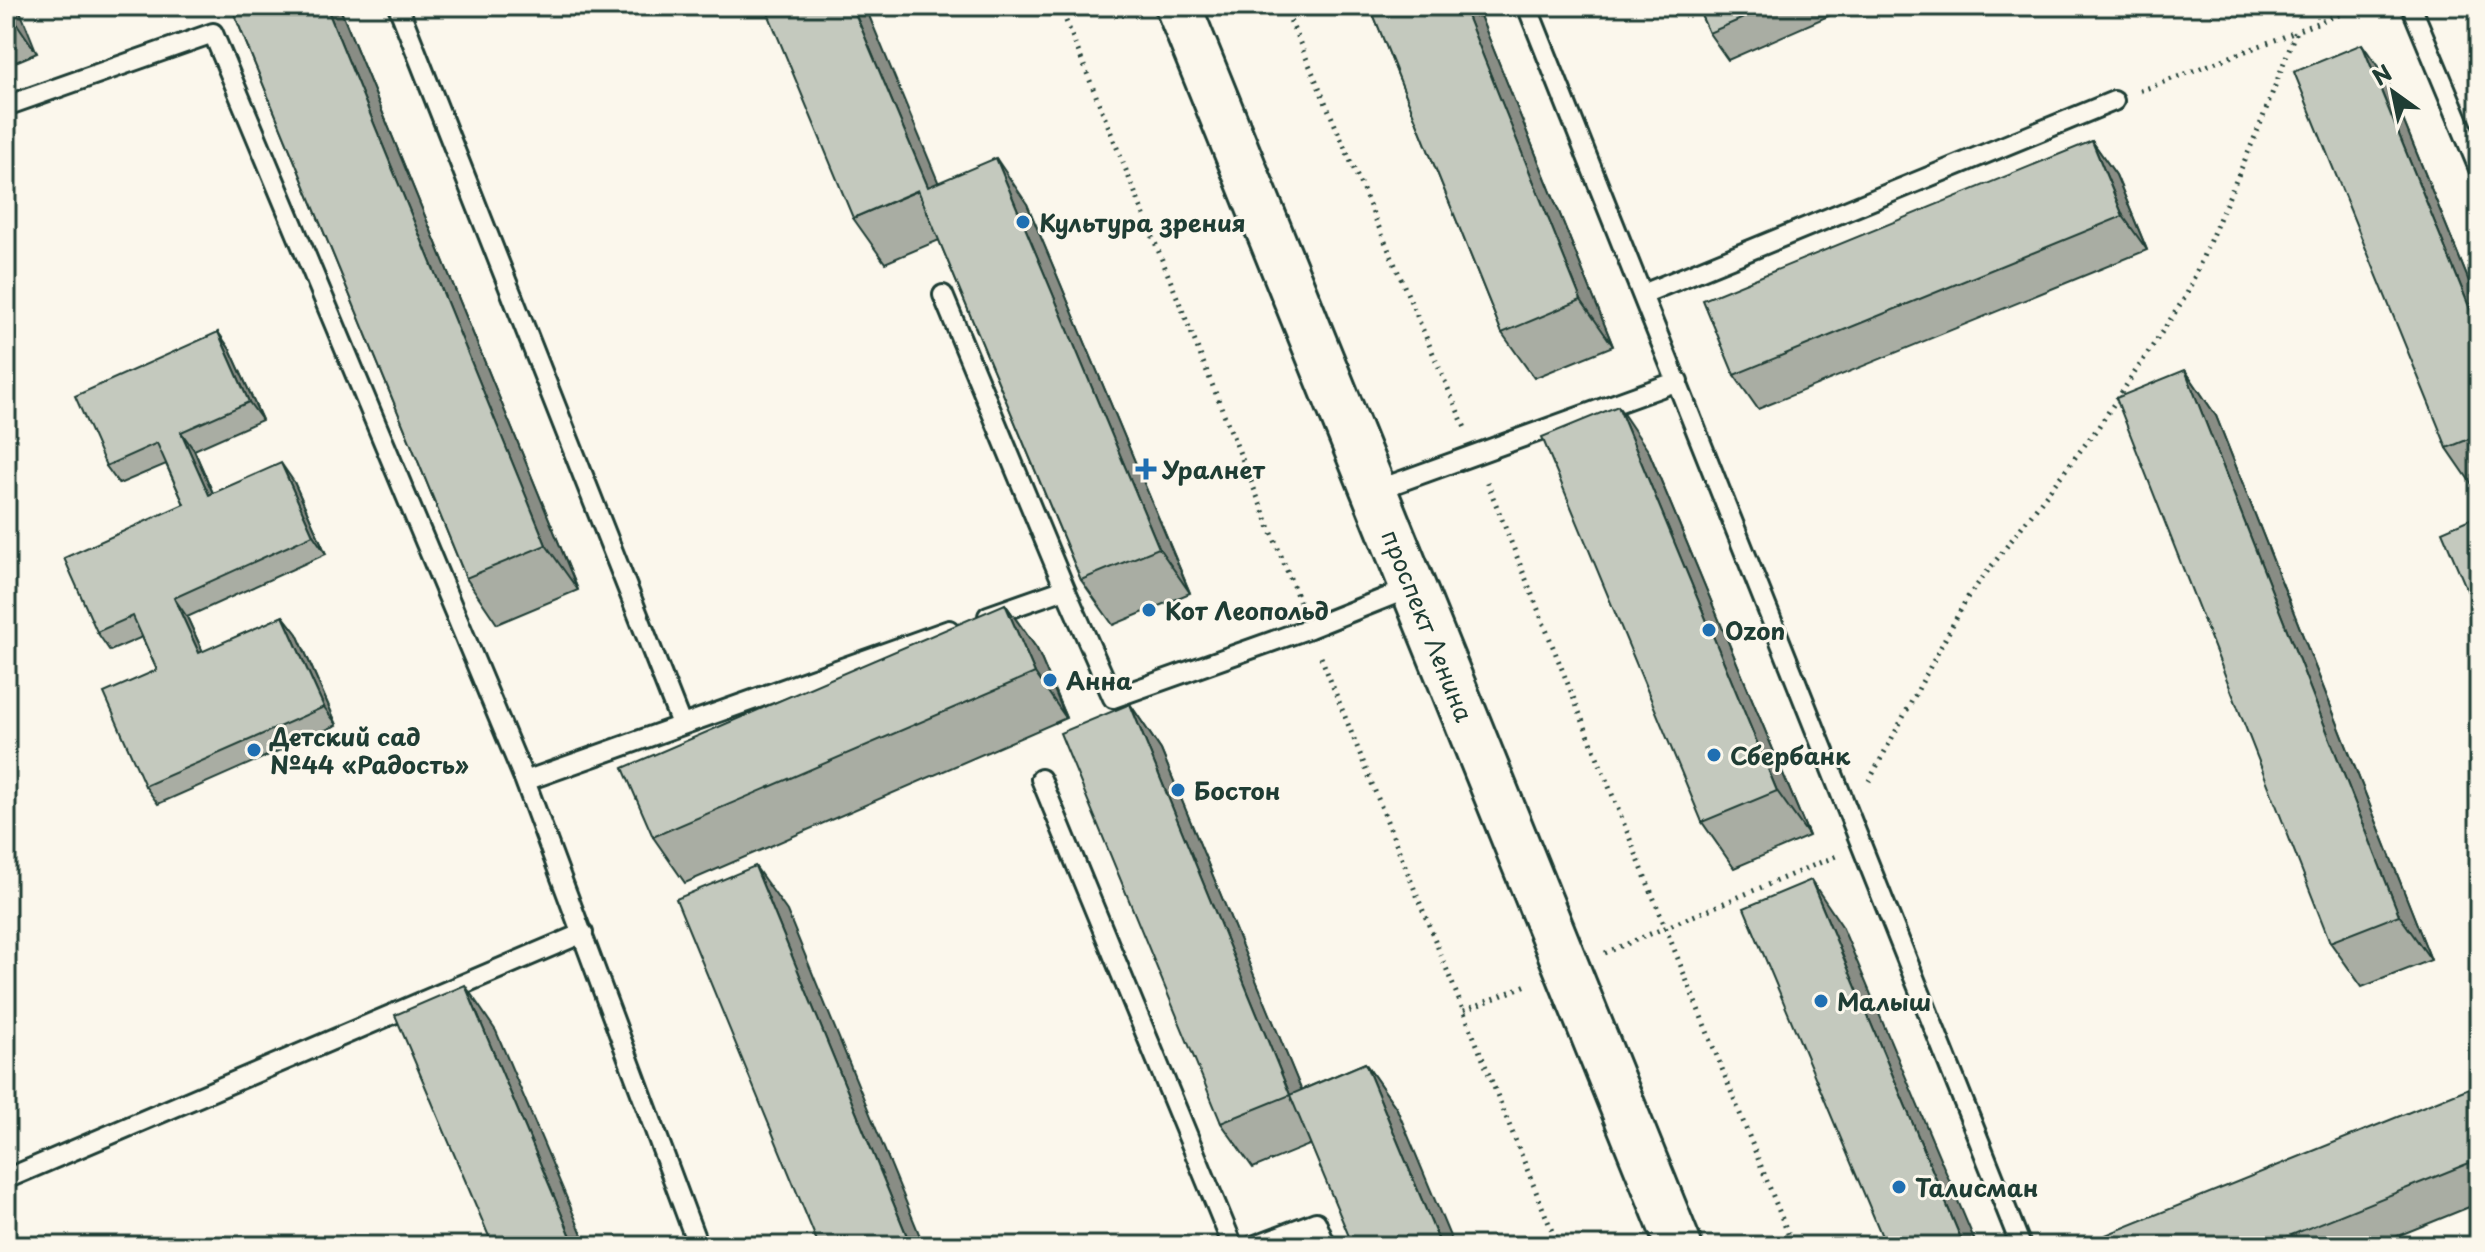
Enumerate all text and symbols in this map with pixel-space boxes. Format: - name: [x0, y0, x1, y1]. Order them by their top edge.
- north arrow: [2353, 52, 2433, 132]
- text: N: [2365, 55, 2398, 93]
- place label: Культура зрения: [1039, 204, 1246, 240]
- marker: Культура зрения: [1014, 213, 1032, 231]
- place label: Уралнет: [1161, 451, 1265, 487]
- marker: Уралнет: [1137, 460, 1155, 478]
- street label: проспект Ленина: [1373, 524, 1483, 727]
- place label: Кот Леопольд: [1165, 592, 1329, 628]
- marker: Кот Леопольд: [1140, 601, 1158, 619]
- place label: Ozon: [1725, 612, 1785, 648]
- marker: Ozon: [1700, 621, 1718, 639]
- place label: Анна: [1066, 662, 1133, 698]
- marker: Анна: [1041, 671, 1059, 689]
- place label: Детский сад №44 «Радость»: [269, 718, 469, 782]
- place label: Сбербанк: [1730, 737, 1851, 773]
- marker: Детский сад №44 «Радость»: [245, 741, 263, 759]
- marker: Сбербанк: [1705, 746, 1723, 764]
- place label: Бостон: [1194, 772, 1280, 808]
- marker: Бостон: [1169, 781, 1187, 799]
- place label: Малыш: [1837, 983, 1931, 1019]
- marker: Малыш: [1812, 992, 1830, 1010]
- place label: Талисман: [1915, 1169, 2038, 1205]
- marker: Талисман: [1890, 1178, 1908, 1196]

